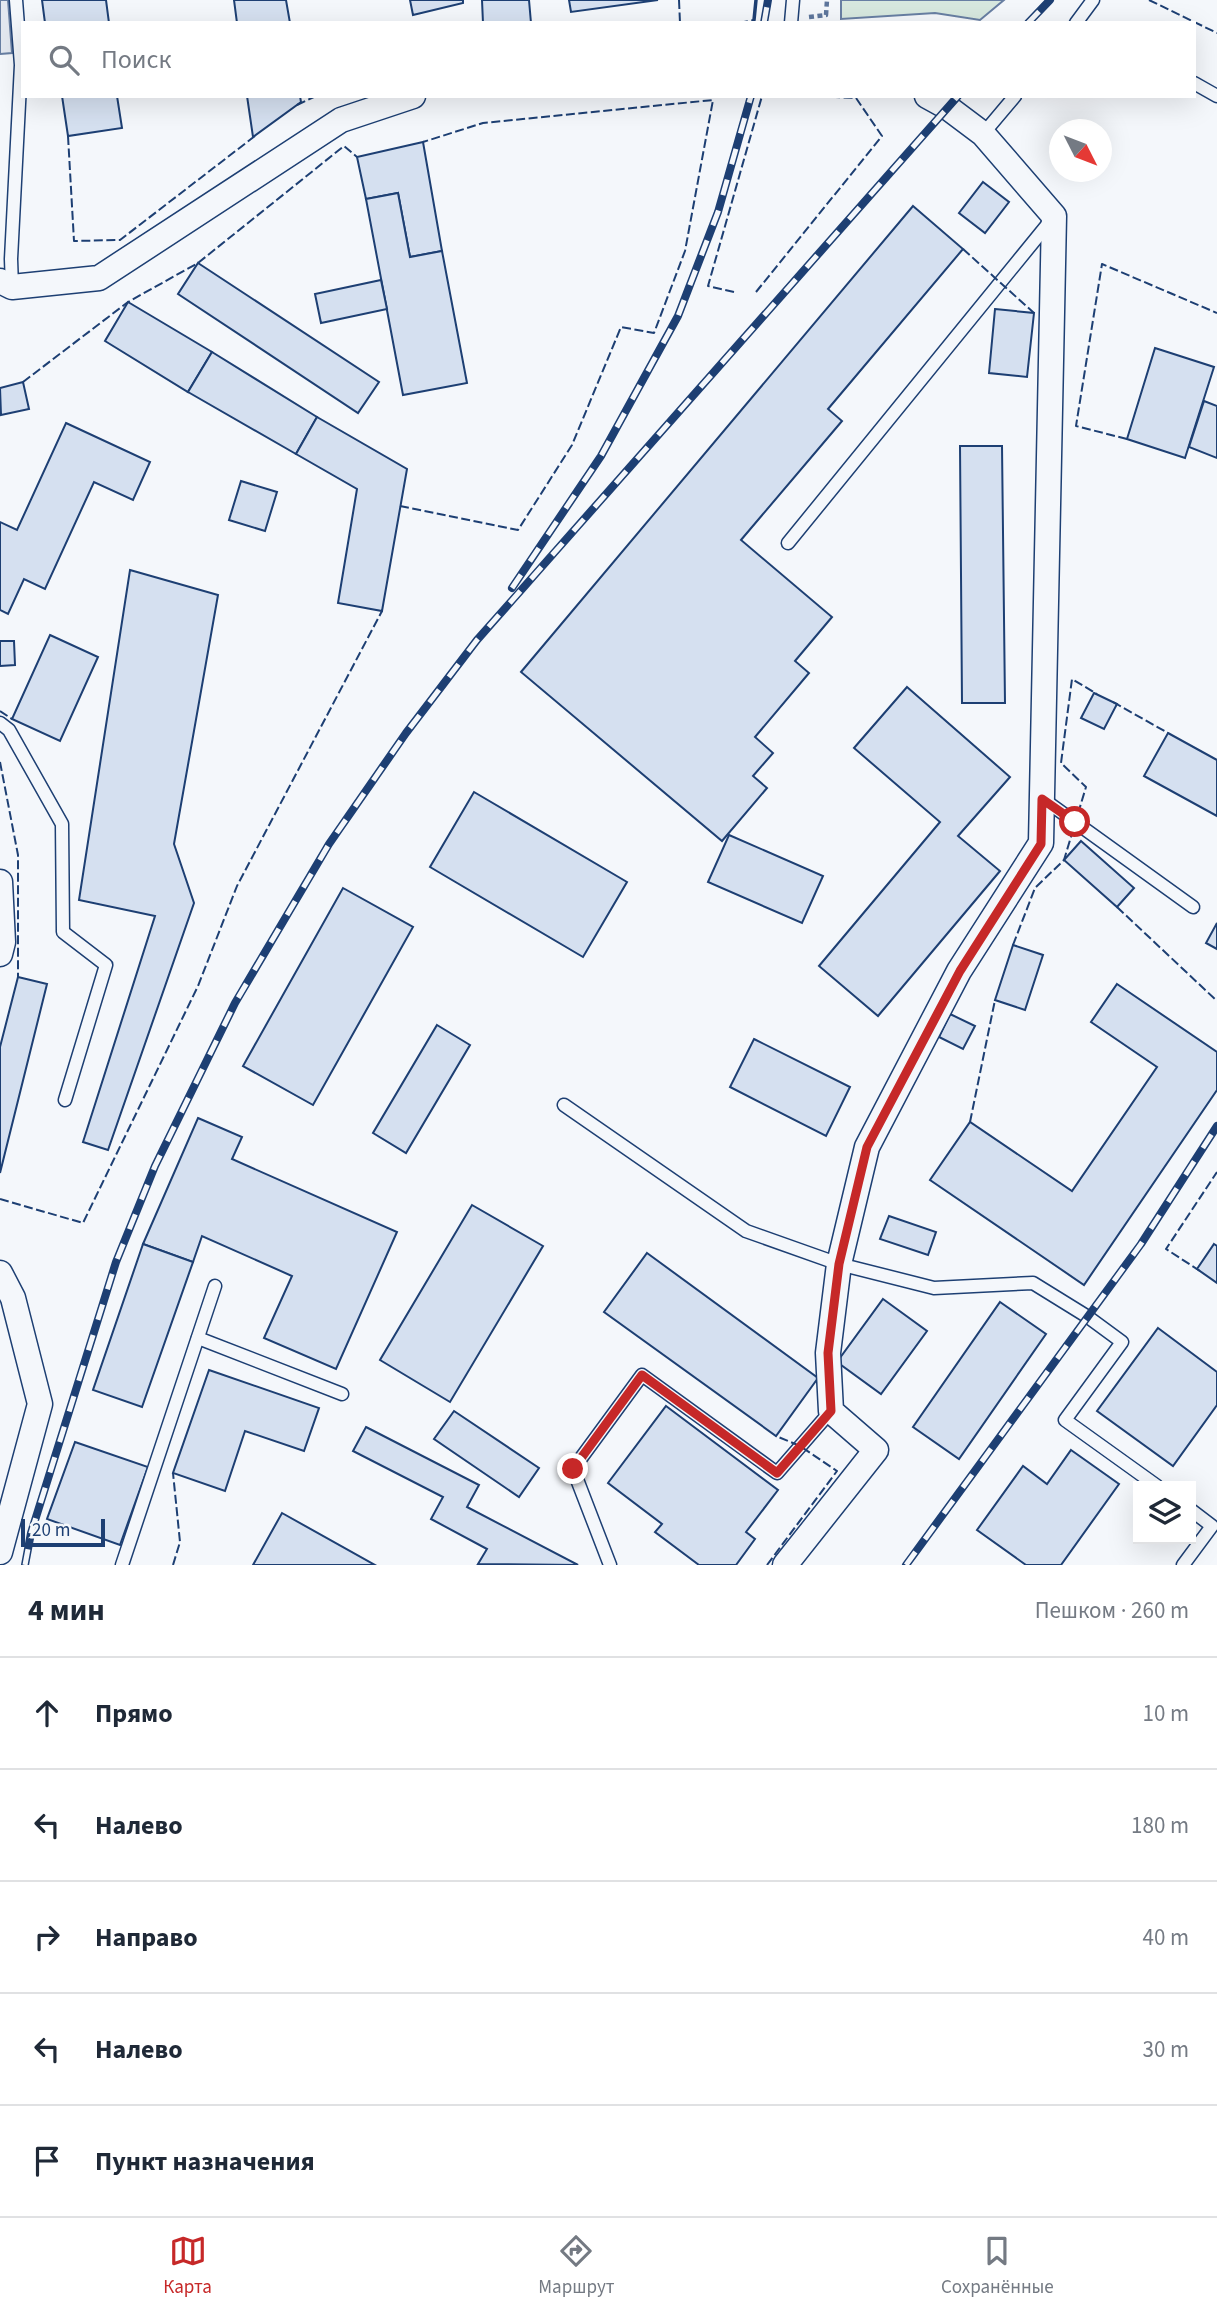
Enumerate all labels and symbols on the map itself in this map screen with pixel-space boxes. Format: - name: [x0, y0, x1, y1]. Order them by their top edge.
- north arrow: [1049, 119, 1112, 182]
- route start: [1059, 806, 1090, 837]
- route end: [557, 1453, 588, 1484]
- scale bar: [21, 1516, 105, 1548]

